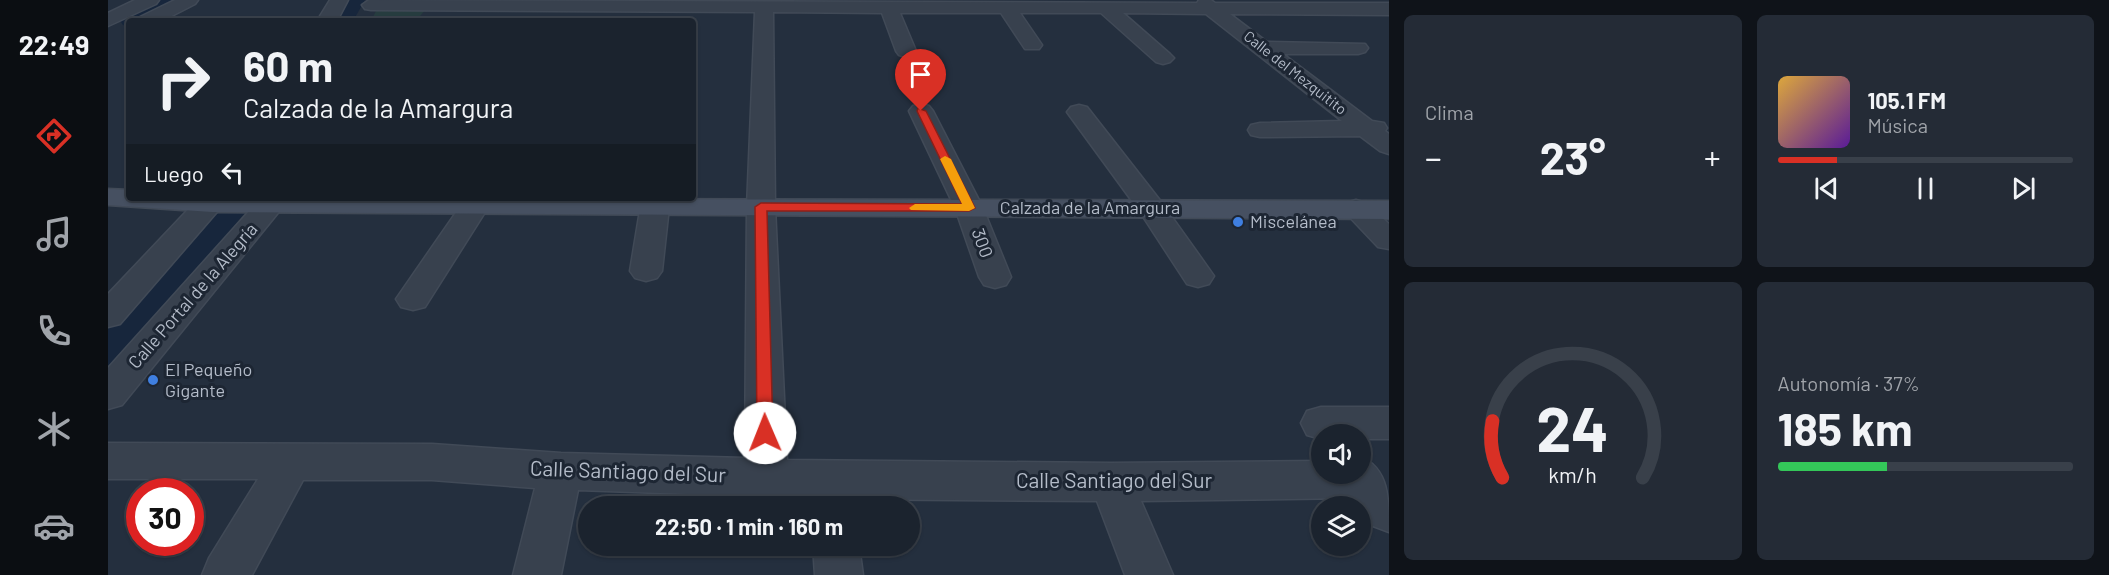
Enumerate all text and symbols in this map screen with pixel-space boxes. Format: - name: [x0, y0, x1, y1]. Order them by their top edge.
- street label: Calle del Mezquitito: [1241, 27, 1351, 118]
- text: 22:49: [19, 28, 89, 60]
- text: 60 m: [243, 40, 333, 90]
- icon: right: [144, 42, 222, 120]
- pin: [895, 49, 946, 111]
- icon: arrive: [904, 58, 937, 91]
- text: 105.1 FM: [1868, 87, 1946, 113]
- text: Calzada de la Amargura: [243, 91, 513, 123]
- text: Clima: [1425, 100, 1474, 124]
- text: Música: [1868, 113, 1928, 137]
- icon: directions: [33, 115, 75, 157]
- text: 23°: [1540, 130, 1606, 184]
- text: −: [1425, 137, 1442, 177]
- text: +: [1704, 137, 1720, 177]
- icon: left: [216, 156, 249, 189]
- text: Luego: [144, 160, 204, 186]
- icon: previous: [1810, 172, 1843, 205]
- icon: pause: [1909, 172, 1942, 205]
- icon: next: [2007, 172, 2040, 205]
- street label: Calzada de la Amargura: [1000, 196, 1180, 218]
- place label: Miscelánea: [1250, 210, 1337, 232]
- icon: music: [33, 213, 75, 255]
- marker: Miscelánea: [1231, 215, 1245, 229]
- street label: Calle Portal de la Alegría: [123, 218, 261, 373]
- street label: 300: [968, 225, 998, 260]
- icon: phone: [33, 310, 75, 352]
- place label: El Pequeño Gigante: [165, 358, 252, 401]
- text: Autonomía · 37%: [1778, 371, 1920, 395]
- marker: El Pequeño Gigante: [146, 373, 160, 387]
- text: 24: [1536, 390, 1609, 464]
- position arrow: [733, 401, 797, 465]
- text: 185 km: [1778, 401, 1913, 455]
- icon: climate: [33, 408, 75, 450]
- map controls: [1311, 424, 1371, 556]
- button: sound: [1311, 424, 1371, 484]
- street label: Calle Santiago del Sur: [530, 455, 727, 486]
- text: km/h: [1548, 462, 1597, 487]
- street label: Calle Santiago del Sur: [1016, 467, 1212, 492]
- speed limit sign: 30: [126, 478, 204, 556]
- button: layers: [1311, 496, 1371, 556]
- icon: car: [33, 505, 75, 547]
- text: 22:50 · 1 min · 160 m: [655, 513, 843, 539]

